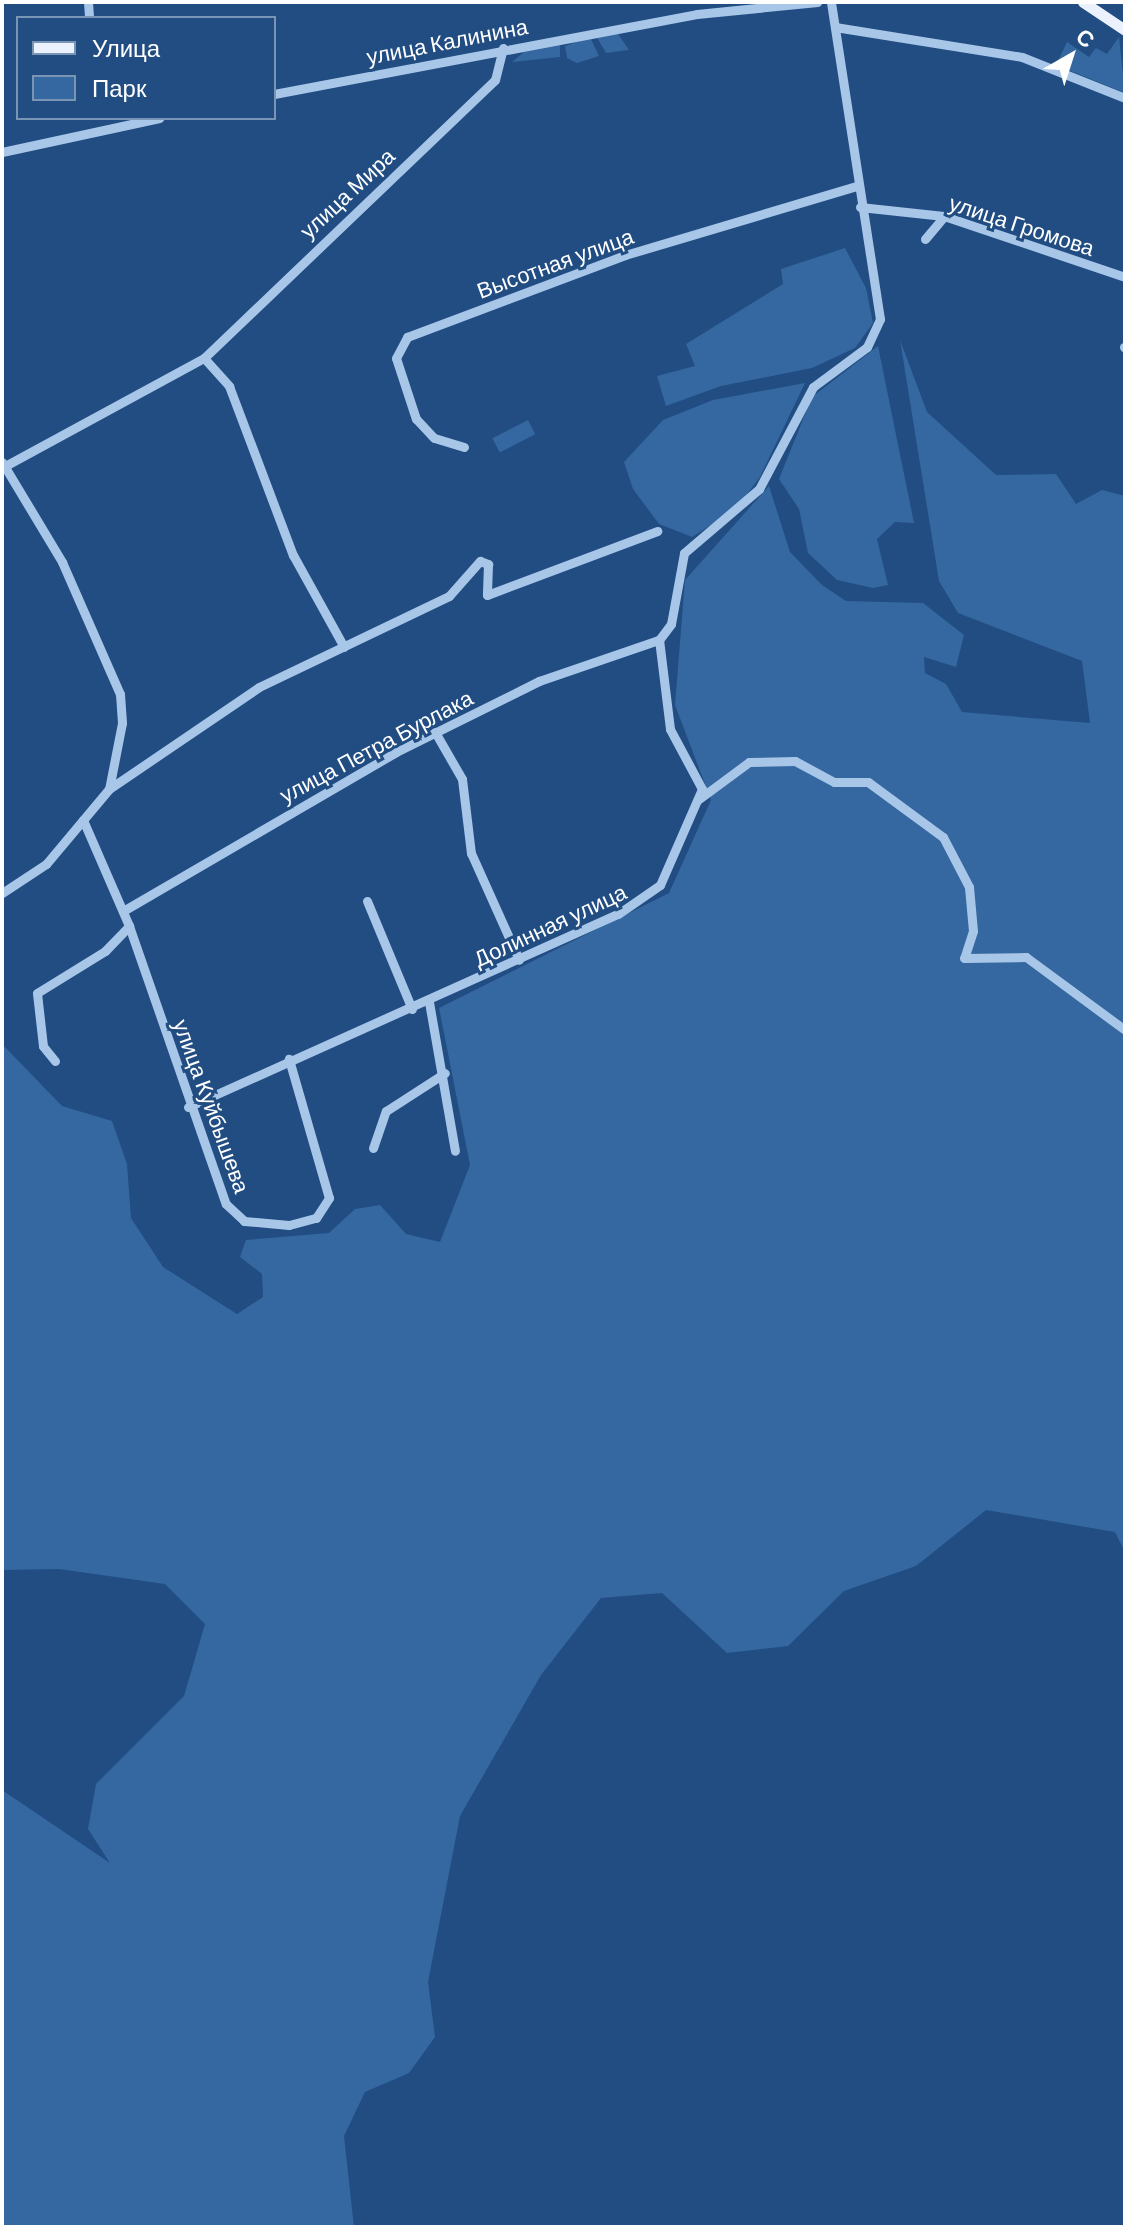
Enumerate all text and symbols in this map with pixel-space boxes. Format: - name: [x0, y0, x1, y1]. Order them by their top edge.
- street label: улица Калинина: [364, 12, 530, 70]
- legend: [16, 16, 276, 120]
- north arrow: [1031, 16, 1111, 96]
- text: С: [1072, 22, 1100, 52]
- text: Улица: [92, 33, 160, 62]
- text: Парк: [92, 73, 146, 102]
- street label: улица Мира: [294, 142, 400, 244]
- street label: улица Громова: [946, 189, 1098, 261]
- street label: Высотная улица: [473, 222, 637, 304]
- street label: улица Петра Бурлака: [275, 684, 477, 808]
- street label: Долинная улица: [469, 878, 631, 972]
- street label: улица Куйбышева: [168, 1016, 256, 1196]

